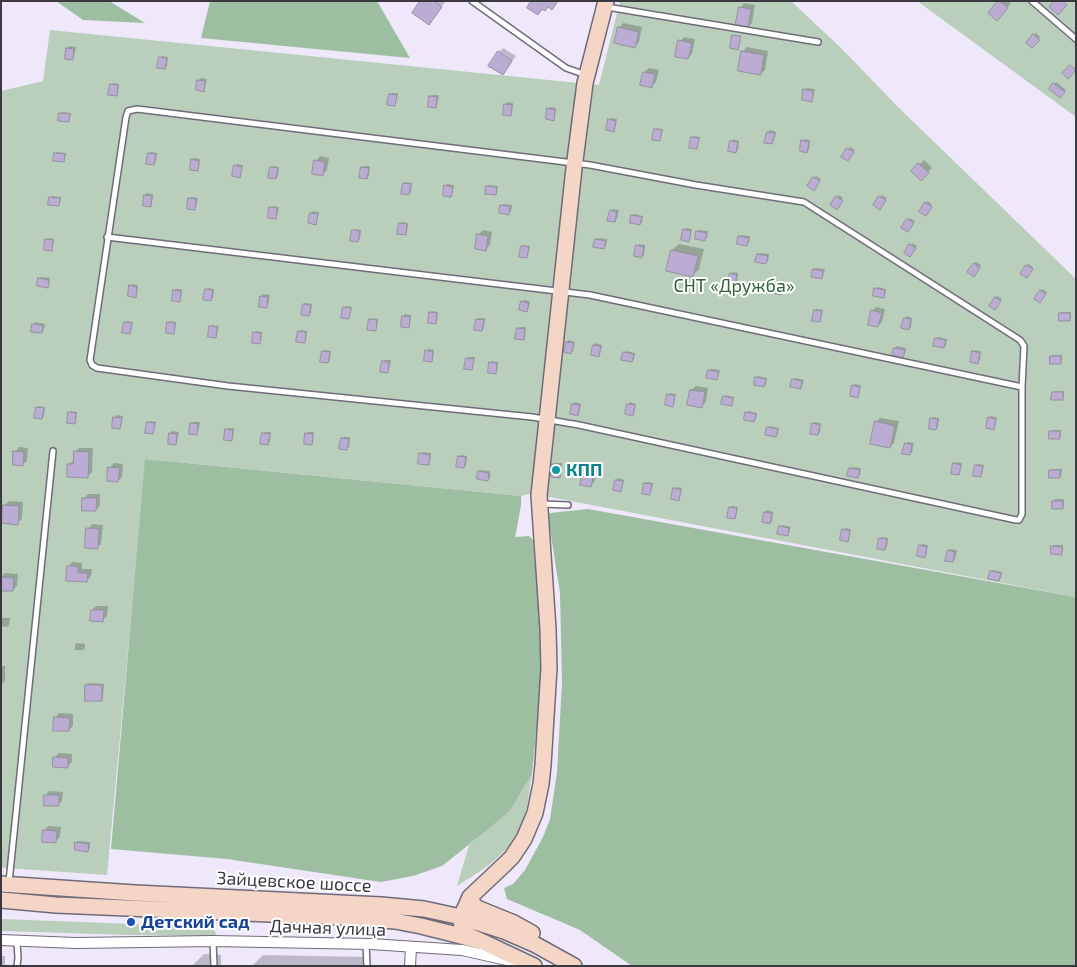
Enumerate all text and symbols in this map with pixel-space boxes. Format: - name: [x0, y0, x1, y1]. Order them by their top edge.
- park label: СНТ «Дружба»: [673, 275, 795, 297]
- place label: КПП: [566, 459, 603, 481]
- marker: КПП: [550, 464, 562, 476]
- street label: Зайцевское шоссе: [216, 867, 372, 897]
- place label: Детский сад: [141, 911, 249, 933]
- street label: Дачная улица: [269, 915, 387, 941]
- marker: Детский сад: [125, 916, 137, 928]

